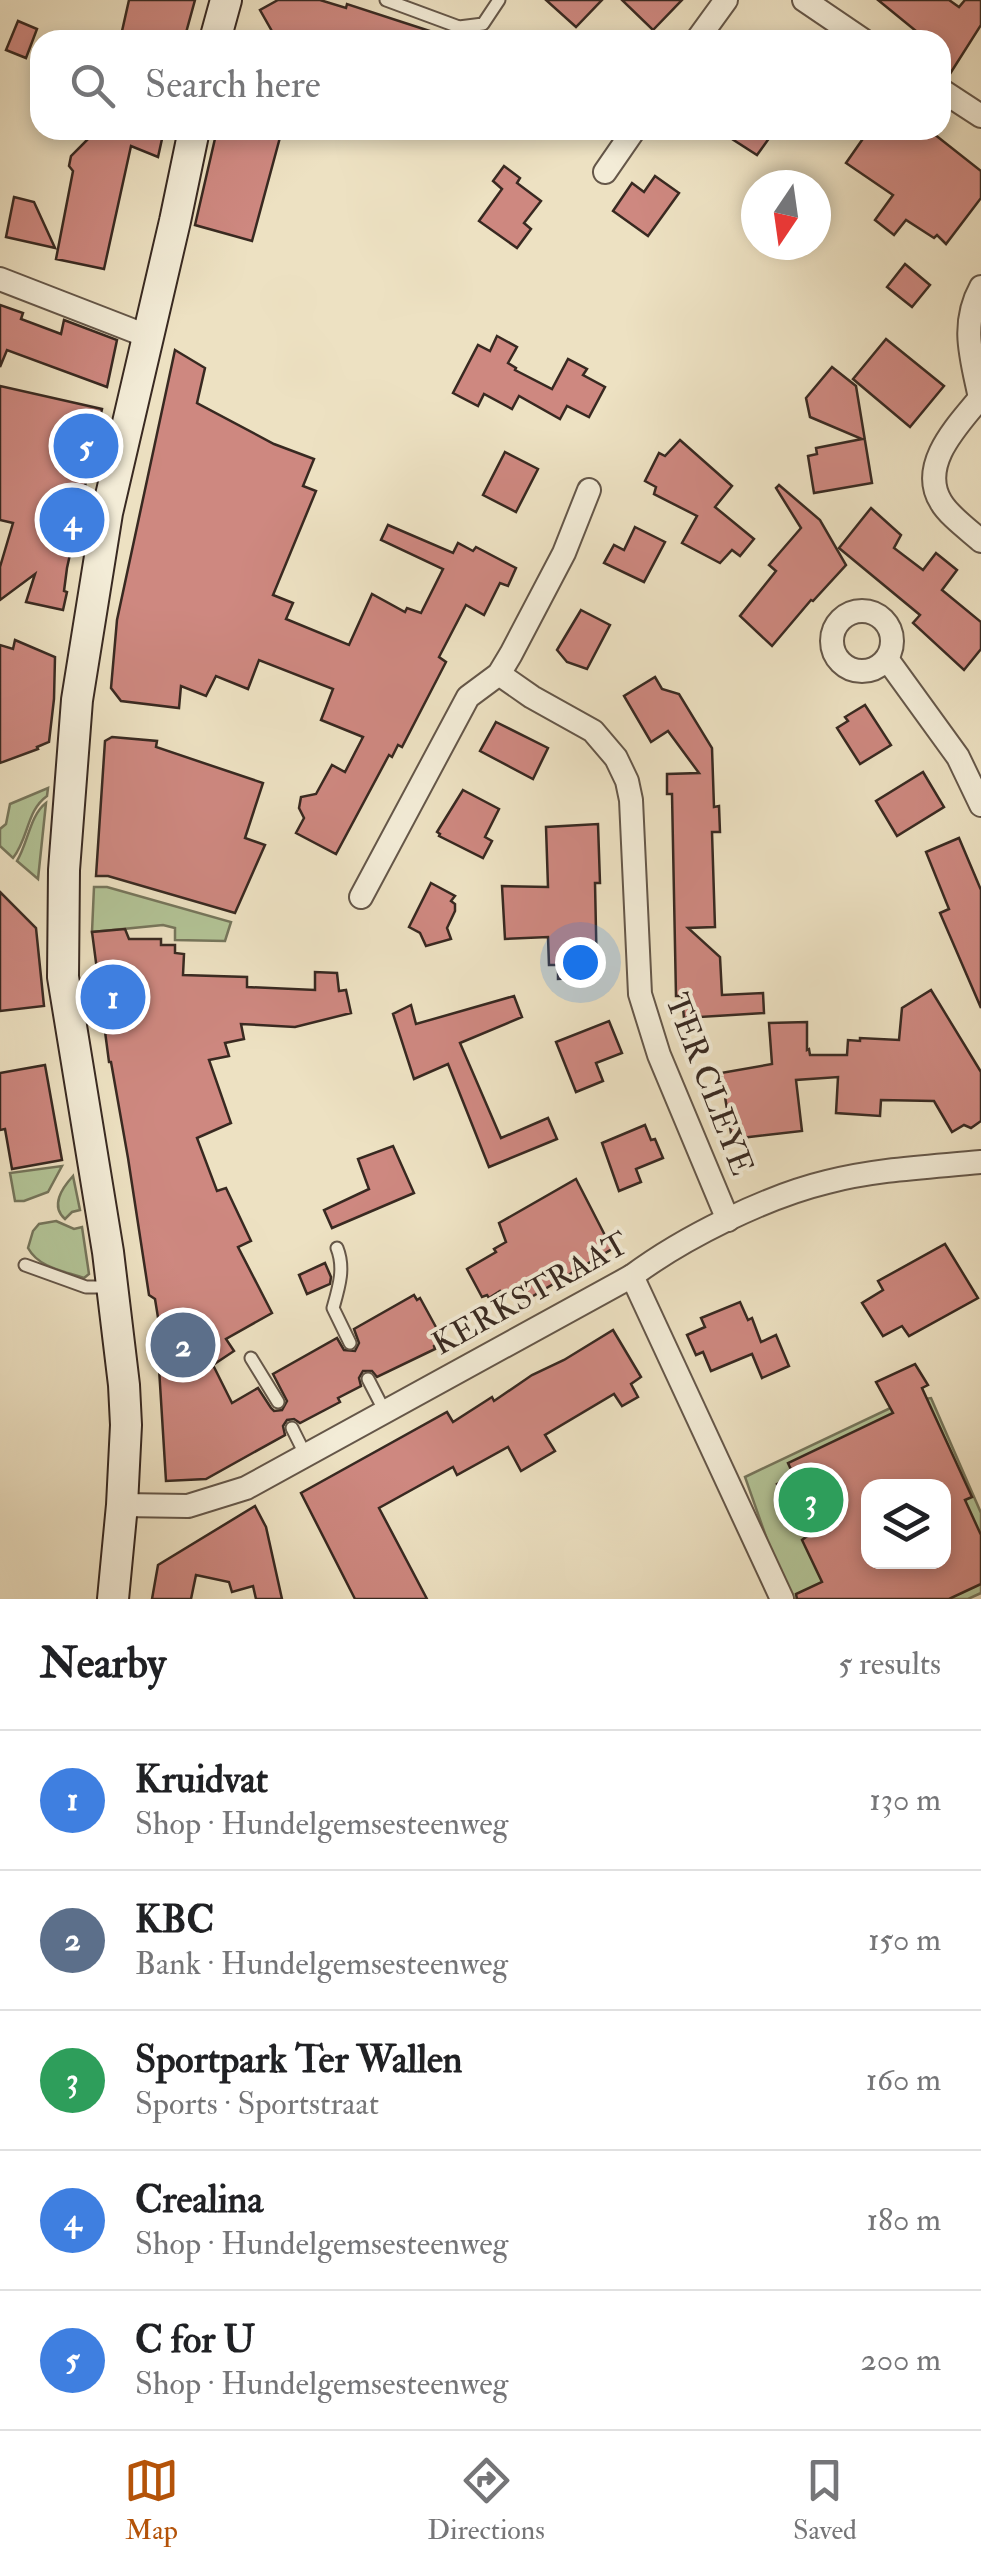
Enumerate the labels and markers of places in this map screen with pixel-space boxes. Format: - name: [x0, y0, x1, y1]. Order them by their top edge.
- pin: 5: [54, 408, 118, 484]
- pin: 4: [40, 482, 104, 558]
- pin: 1: [80, 960, 146, 1034]
- pin: 2: [150, 1308, 216, 1382]
- pin: 3: [778, 1462, 844, 1538]

